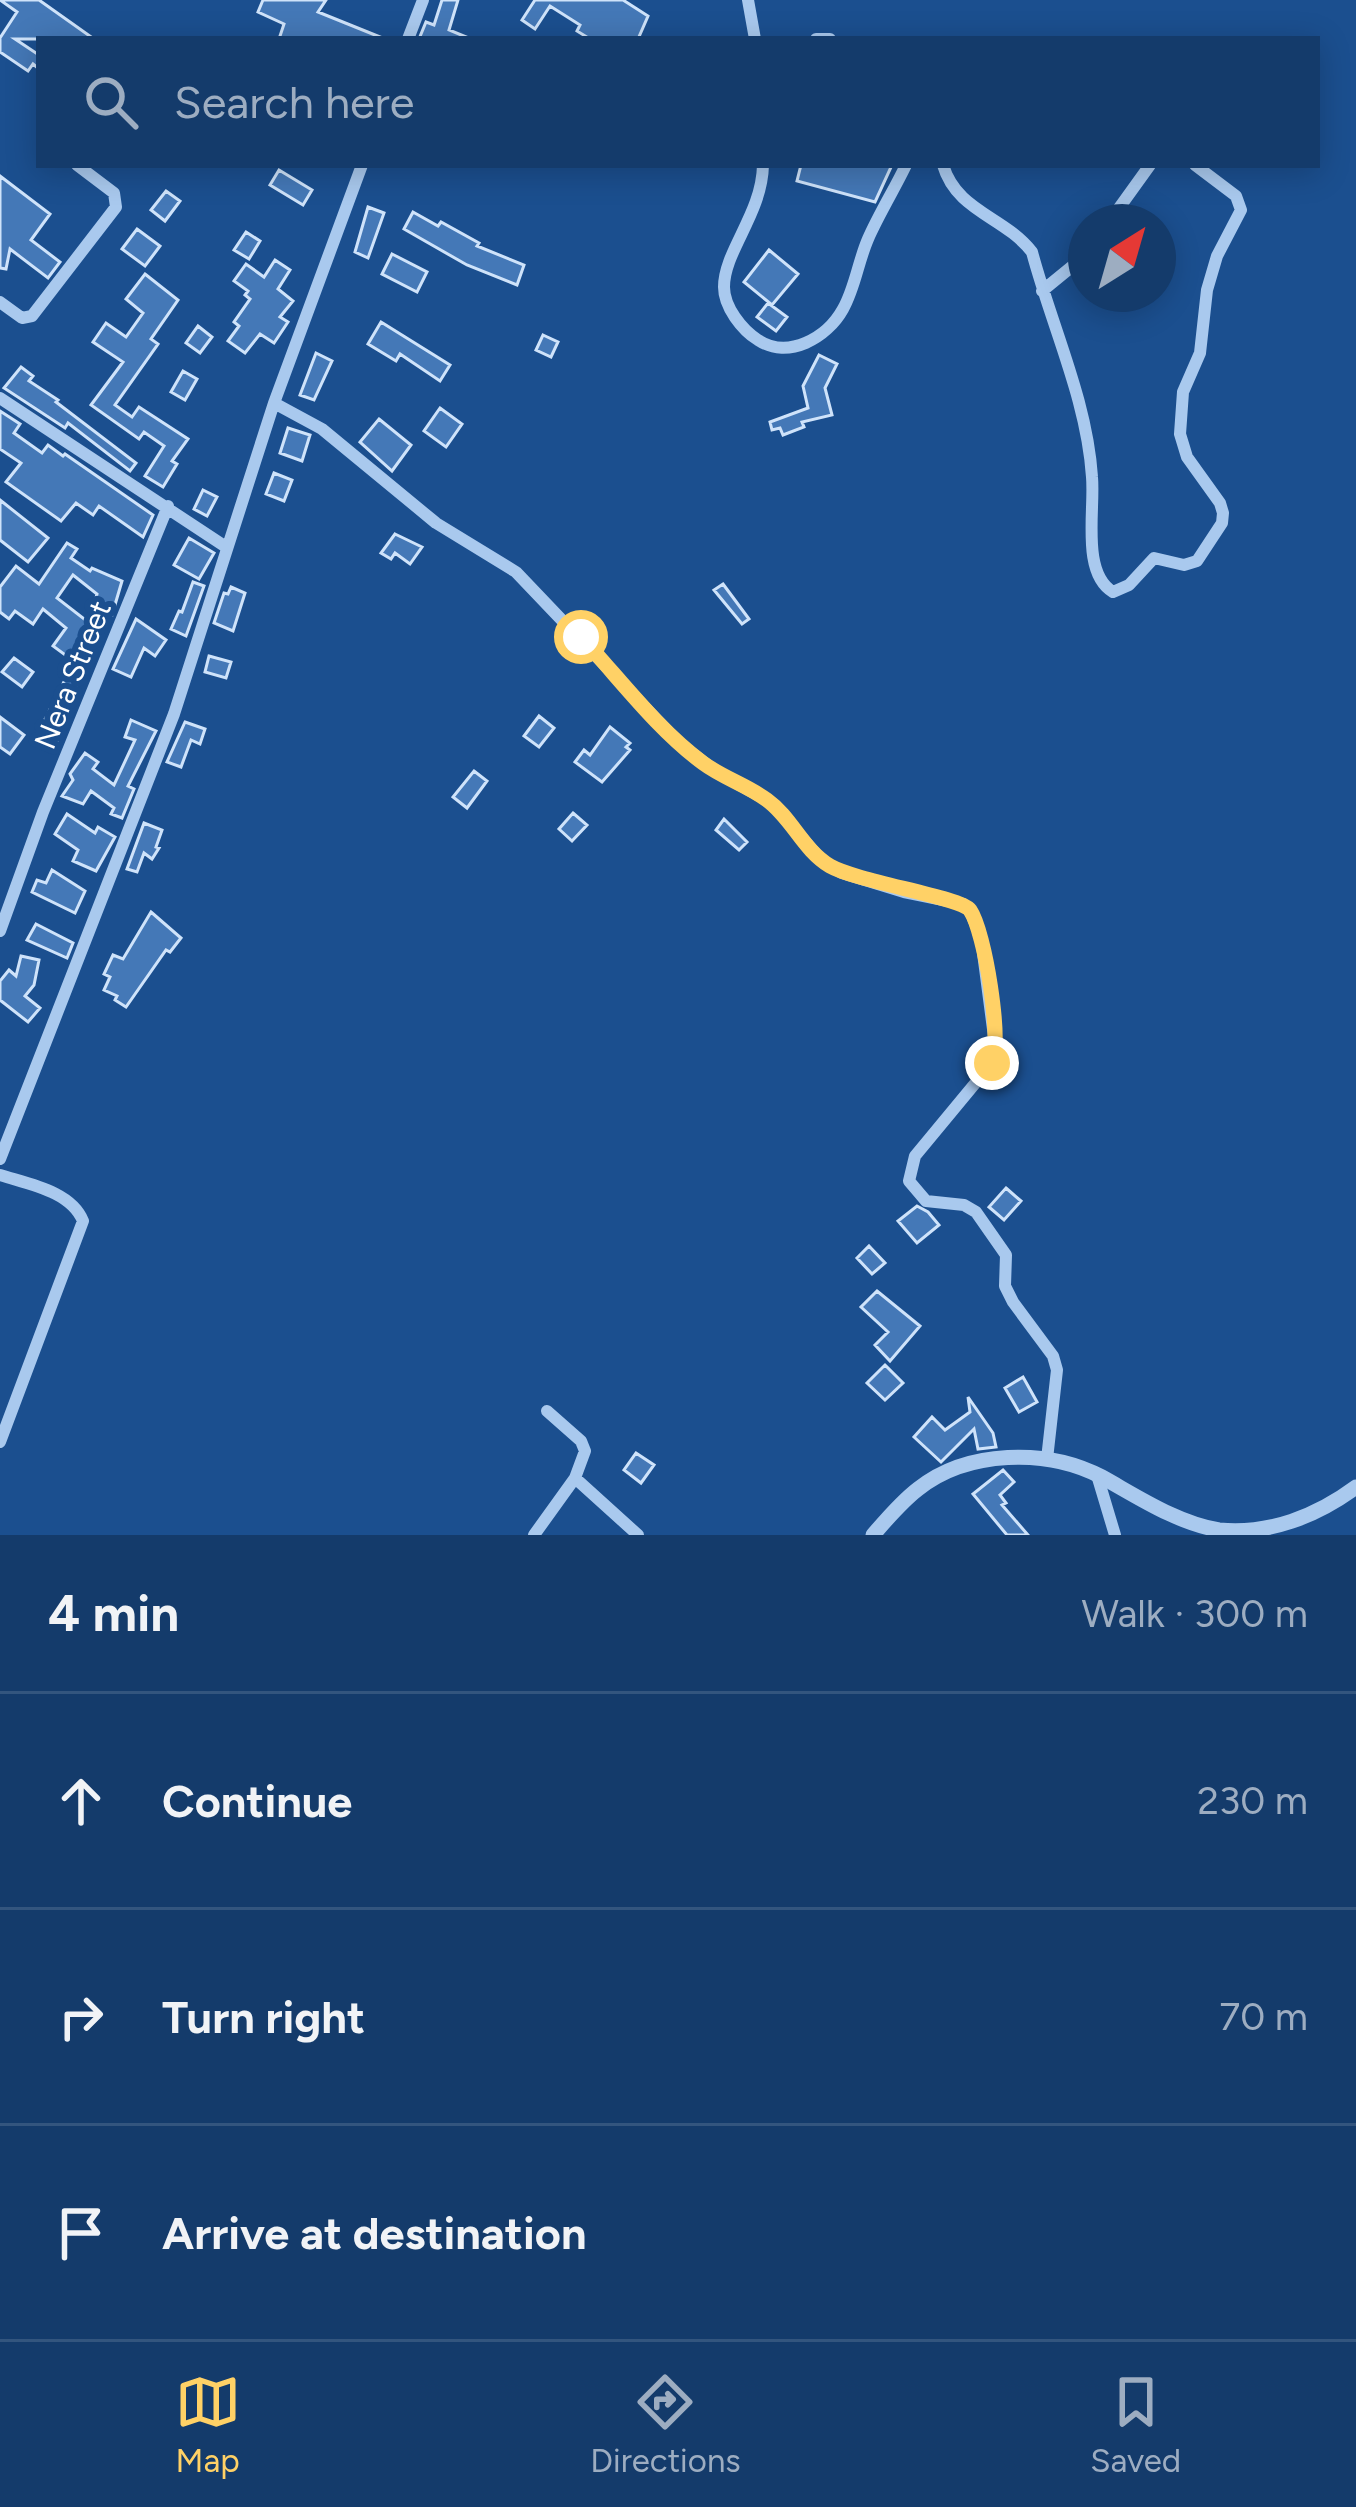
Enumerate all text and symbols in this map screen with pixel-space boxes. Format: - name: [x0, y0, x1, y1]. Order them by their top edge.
- search box: [36, 36, 1320, 168]
- icon: search: [78, 69, 144, 135]
- text: Search here: [174, 75, 414, 129]
- north arrow: [1068, 204, 1176, 312]
- street label: Nera Street: [26, 595, 119, 754]
- route start: [554, 610, 608, 664]
- route end: [965, 1036, 1019, 1090]
- text: 4 min: [48, 1583, 179, 1644]
- text: Walk · 300 m: [1082, 1590, 1308, 1637]
- icon: ahead: [48, 1768, 114, 1834]
- text: Continue: [162, 1774, 352, 1828]
- text: 230 m: [1197, 1777, 1308, 1824]
- icon: right: [48, 1984, 114, 2050]
- text: Turn right: [162, 1990, 365, 2044]
- text: 70 m: [1219, 1993, 1308, 2040]
- icon: arrive: [48, 2200, 114, 2266]
- text: Arrive at destination: [162, 2206, 586, 2260]
- tab: Map: [175, 2369, 241, 2480]
- tab: Directions: [590, 2369, 741, 2480]
- tab: Saved: [1090, 2369, 1181, 2480]

